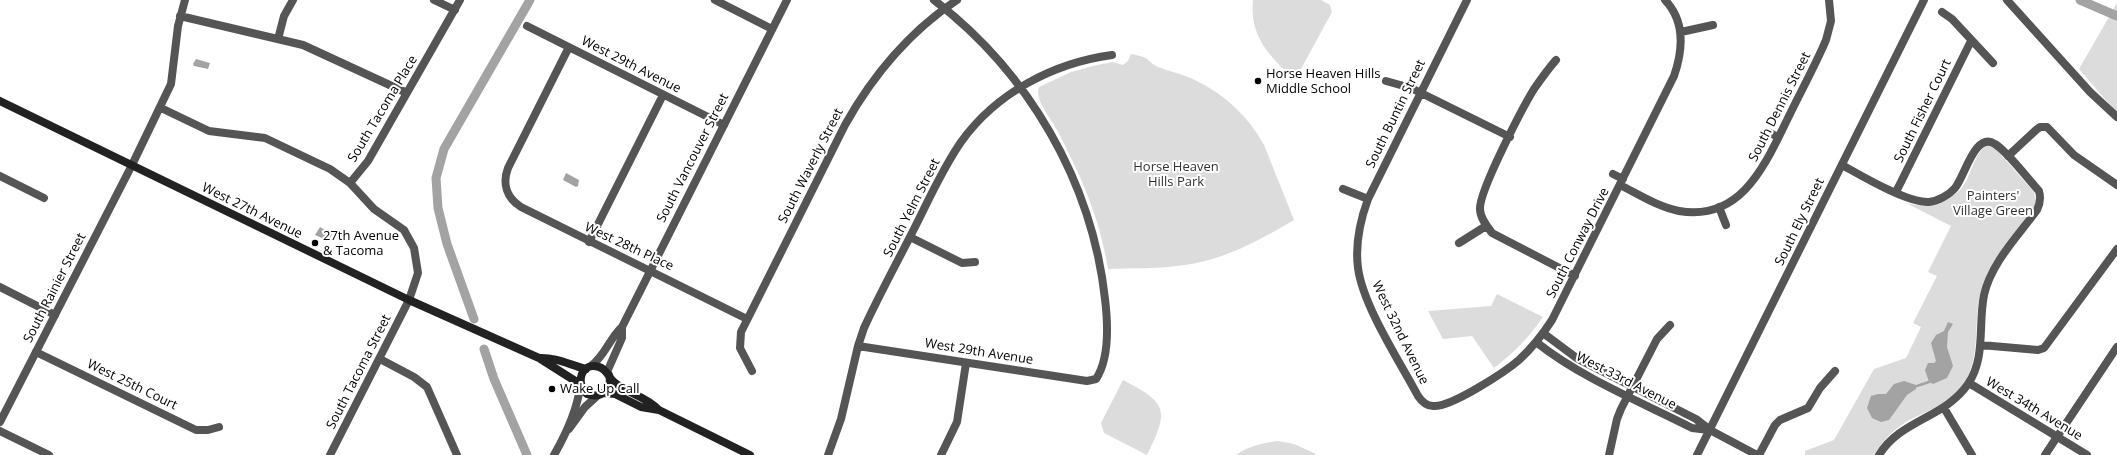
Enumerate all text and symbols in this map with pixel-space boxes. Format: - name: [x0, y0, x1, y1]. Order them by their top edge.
- street label: West 29th Avenue: [579, 33, 683, 97]
- street label: South Dennis Street: [1746, 50, 1814, 164]
- street label: South Tacoma Place: [345, 53, 421, 165]
- street label: South Buntin Street: [1363, 57, 1429, 171]
- street label: South Fisher Court: [1891, 57, 1955, 165]
- place label: Horse Heaven Hills Middle School: [1266, 66, 1380, 97]
- marker: Horse Heaven Hills Middle School: [1253, 76, 1263, 86]
- street label: South Vancouver Street: [654, 91, 732, 225]
- street label: South Waverly Street: [775, 106, 847, 226]
- street label: South Yelm Street: [880, 156, 944, 260]
- park label: Horse Heaven Hills Park: [1133, 159, 1219, 190]
- street label: South Ely Street: [1772, 176, 1828, 268]
- street label: West 27th Avenue: [199, 180, 305, 242]
- street label: South Conway Drive: [1543, 185, 1613, 301]
- park label: Painters' Village Green: [1953, 188, 2033, 219]
- street label: West 28th Place: [582, 220, 676, 274]
- place label: 27th Avenue & Tacoma: [323, 228, 399, 259]
- street label: South Rainier Street: [21, 231, 89, 345]
- marker: 27th Avenue & Tacoma: [310, 238, 320, 248]
- street label: West 32nd Avenue: [1368, 279, 1432, 387]
- street label: South Tacoma Street: [323, 312, 395, 432]
- street label: West 29th Avenue: [924, 336, 1034, 368]
- street label: West 33rd Avenue: [1573, 349, 1679, 413]
- street label: West 25th Court: [84, 356, 180, 414]
- street label: West 34th Avenue: [1983, 374, 2085, 444]
- place label: Wake Up Call: [560, 381, 640, 397]
- marker: Wake Up Call: [547, 384, 557, 394]

